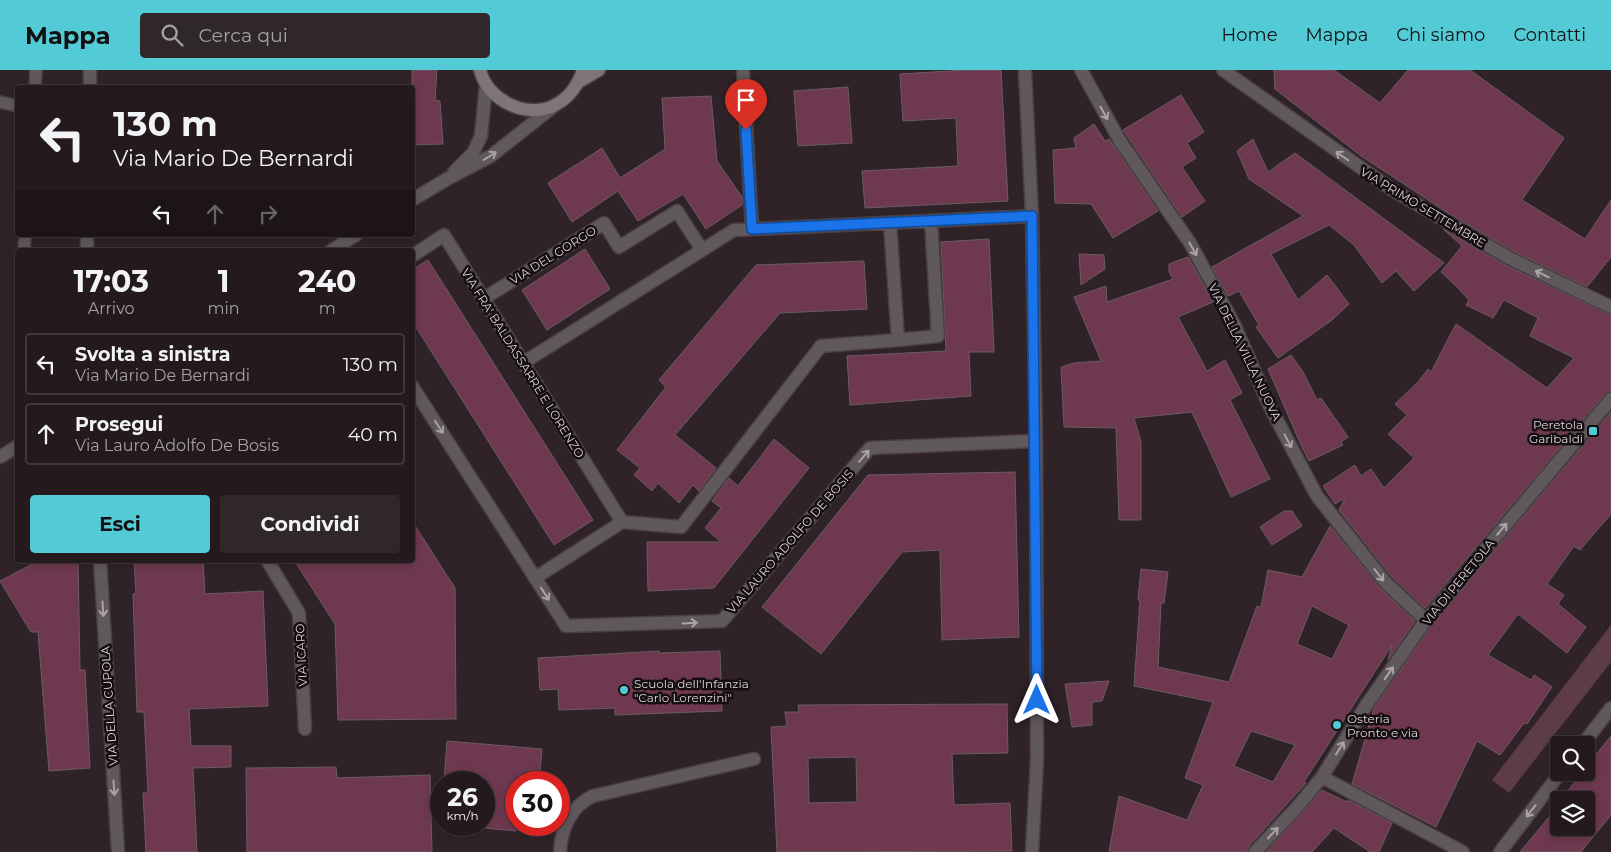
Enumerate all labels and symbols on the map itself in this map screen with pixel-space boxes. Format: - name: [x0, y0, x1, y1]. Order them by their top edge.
- pin: [725, 79, 767, 130]
- one-way arrow: [1100, 105, 1110, 119]
- one-way arrow: [483, 151, 497, 161]
- one-way arrow: [1335, 151, 1349, 161]
- street label: VIA PRIMO SETTEMBRE: [1358, 164, 1488, 250]
- street label: VIA DEL GORGO: [507, 222, 599, 288]
- one-way arrow: [1188, 241, 1198, 256]
- street label: VIA FRA' BALDASSARRE E LORENZO: [458, 265, 588, 461]
- one-way arrow: [1535, 269, 1550, 278]
- street label: VIA DELLA VILLA NUOVA: [1205, 281, 1285, 423]
- place label: Peretola Garibaldi: [1529, 417, 1583, 446]
- one-way arrow: [434, 420, 444, 434]
- marker: Peretola Garibaldi: [1587, 425, 1599, 437]
- one-way arrow: [1284, 433, 1293, 448]
- one-way arrow: [858, 449, 869, 462]
- street label: VIA LAURO ADOLFO DE BOSIS: [724, 466, 856, 616]
- one-way arrow: [1496, 523, 1507, 536]
- street label: VIA DI PERETOLA: [1419, 536, 1497, 628]
- one-way arrow: [1374, 568, 1385, 581]
- one-way arrow: [541, 586, 551, 600]
- one-way arrow: [98, 600, 107, 616]
- one-way arrow: [682, 618, 698, 627]
- street label: VIA ICARO: [292, 623, 310, 687]
- street label: VIA DELLA CUPOLA: [97, 645, 121, 766]
- one-way arrow: [1384, 666, 1394, 680]
- position arrow: [1010, 673, 1062, 725]
- place label: Scuola dell'Infanzia "Carlo Lorenzini": [634, 676, 749, 705]
- marker: Scuola dell'Infanzia "Carlo Lorenzini": [618, 684, 630, 696]
- place label: Osteria Pronto e via: [1347, 711, 1418, 740]
- marker: Osteria Pronto e via: [1331, 719, 1343, 731]
- one-way arrow: [1335, 741, 1345, 755]
- speed limit sign: 30: [505, 771, 570, 836]
- one-way arrow: [110, 780, 119, 796]
- one-way arrow: [1526, 804, 1537, 817]
- one-way arrow: [1267, 827, 1279, 840]

